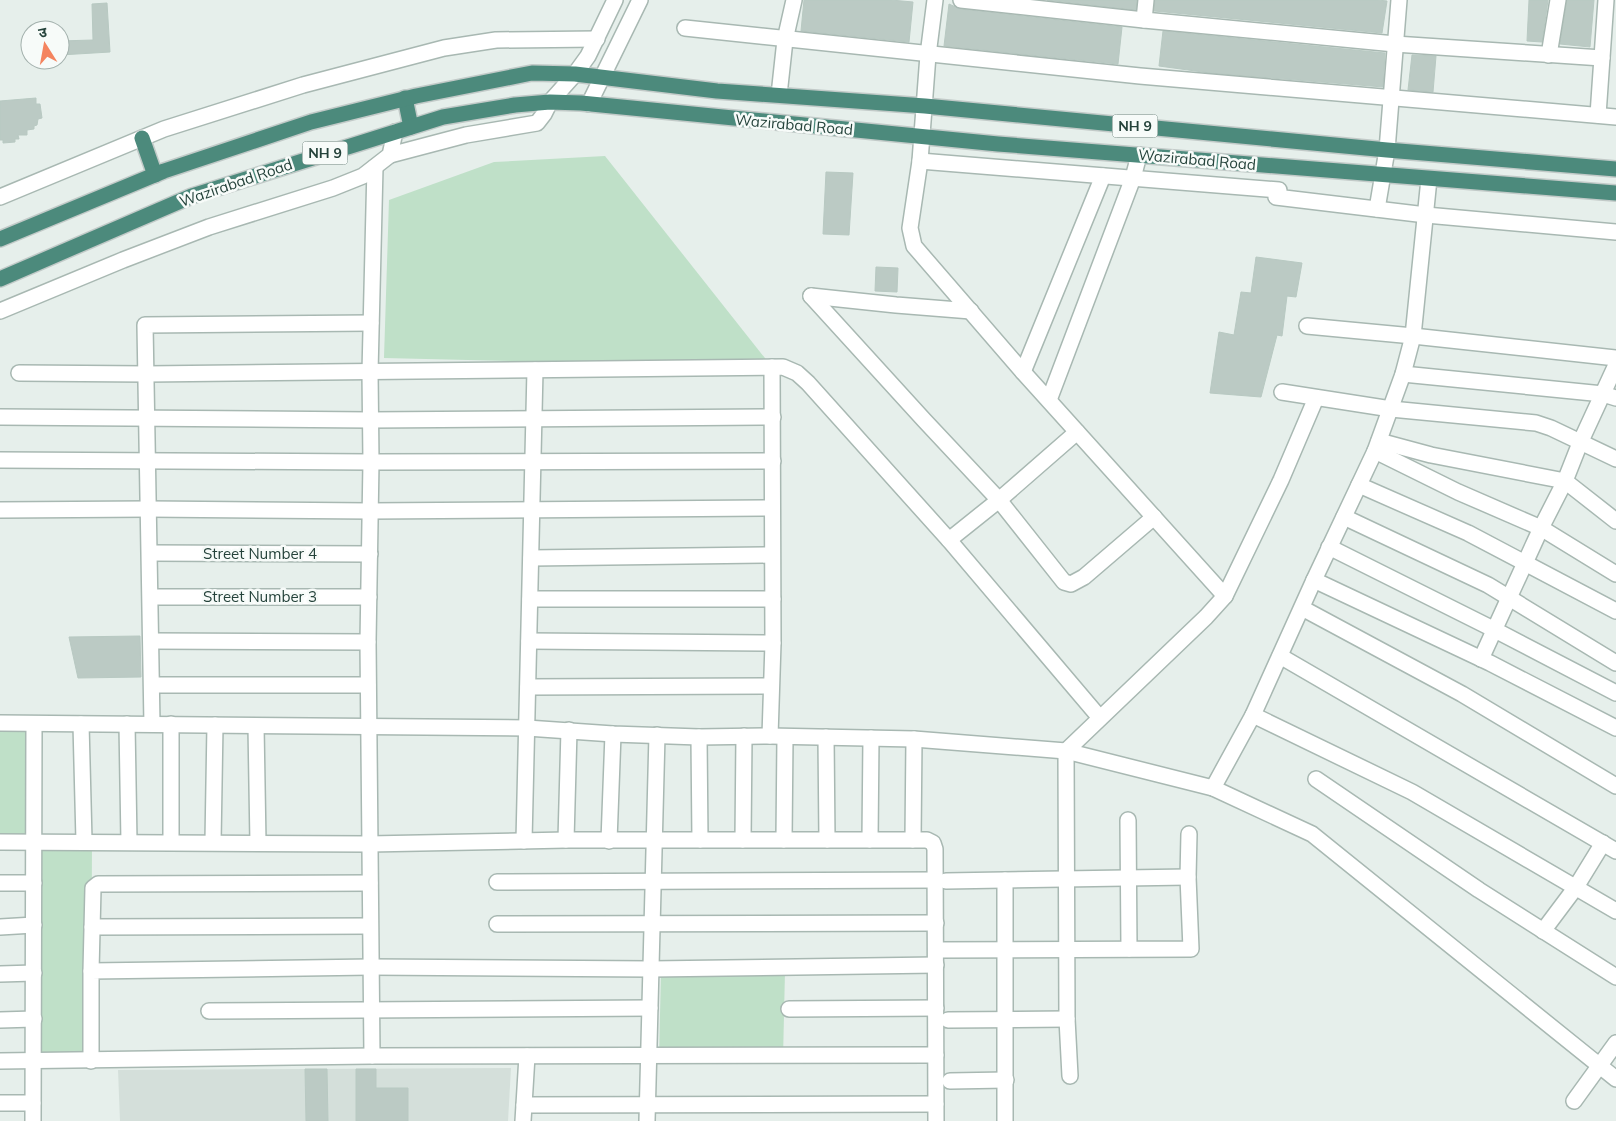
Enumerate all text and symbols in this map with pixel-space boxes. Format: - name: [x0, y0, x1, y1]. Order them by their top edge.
- north arrow: [20, 20, 70, 70]
- text: उ: [37, 22, 49, 42]
- street label: Wazirabad Road: [734, 110, 854, 139]
- road number: NH 9: [1112, 114, 1158, 138]
- road number: NH 9: [302, 142, 348, 164]
- street label: Wazirabad Road: [1137, 145, 1257, 174]
- street label: Wazirabad Road: [177, 154, 295, 211]
- street label: Street Number 4: [203, 544, 317, 563]
- street label: Street Number 3: [203, 587, 317, 606]

